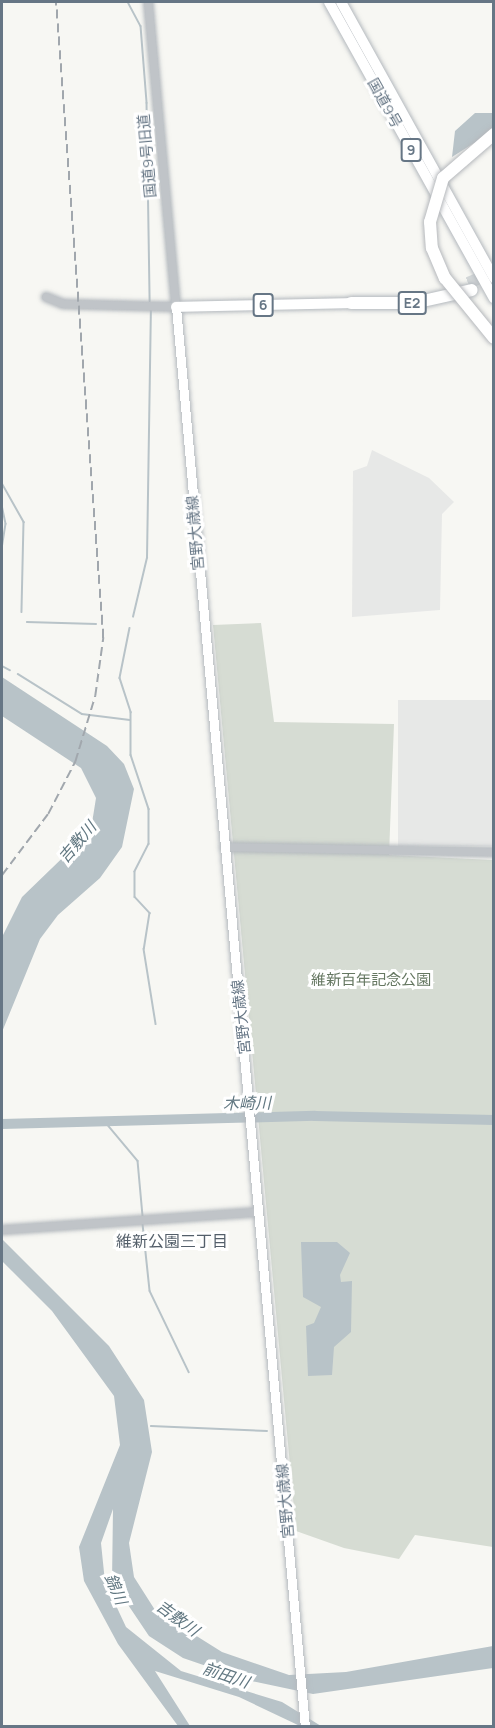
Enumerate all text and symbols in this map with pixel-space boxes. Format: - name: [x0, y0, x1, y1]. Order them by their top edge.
- street label: 国道9号: [364, 75, 406, 131]
- street label: 国道9号旧道: [134, 113, 160, 199]
- road number: 9: [400, 139, 422, 161]
- road number: E2: [397, 292, 427, 314]
- road number: 6: [252, 294, 274, 316]
- street label: 宮野大歳線: [183, 495, 207, 571]
- water label: 吉敷川: [54, 818, 100, 866]
- park label: 維新百年記念公園: [311, 971, 431, 989]
- street label: 宮野大歳線: [228, 979, 254, 1055]
- water label: 木崎川: [223, 1093, 271, 1113]
- district label: 維新公園三丁目: [116, 1231, 228, 1251]
- street label: 宮野大歳線: [273, 1463, 297, 1539]
- water label: 錦川: [101, 1571, 131, 1607]
- water label: 吉敷川: [153, 1596, 203, 1640]
- water label: 前田川: [200, 1658, 252, 1692]

